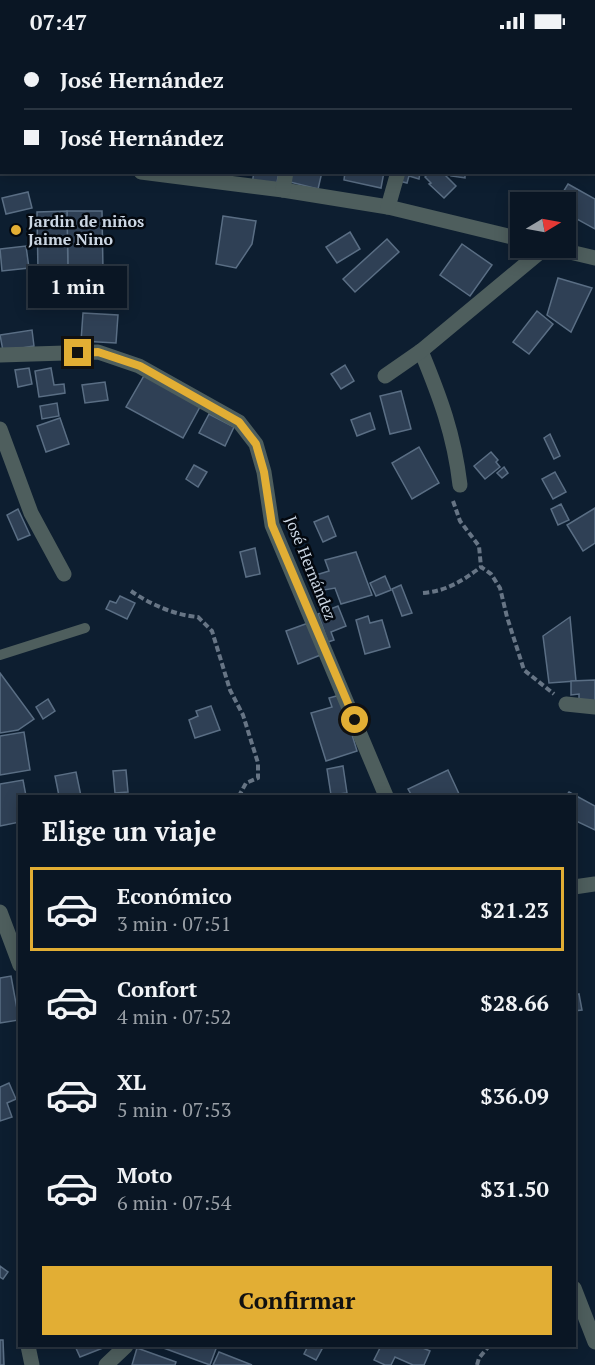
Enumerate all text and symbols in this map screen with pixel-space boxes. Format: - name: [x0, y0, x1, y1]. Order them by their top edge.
- text: 07:47: [30, 7, 87, 36]
- text: José Hernández: [60, 65, 224, 94]
- text: José Hernández: [60, 123, 224, 152]
- north arrow: [510, 192, 576, 258]
- map controls: [510, 192, 576, 258]
- place label: Jardin de niños Jaime Nino: [28, 210, 144, 250]
- marker: Jardin de niños Jaime Nino: [9, 223, 23, 237]
- callout: 1 min: [28, 266, 128, 308]
- text: 1 min: [50, 273, 105, 300]
- route end: [64, 339, 91, 366]
- street label: José Hernández: [280, 513, 342, 623]
- route start: [341, 706, 368, 733]
- text: Elige un viaje: [42, 813, 216, 849]
- text: Económico: [117, 881, 232, 910]
- icon: car: [45, 882, 99, 936]
- text: $21.23: [480, 895, 549, 924]
- text: 3 min · 07:51: [117, 910, 231, 937]
- text: Confort: [117, 974, 197, 1003]
- icon: car: [45, 975, 99, 1029]
- text: $28.66: [480, 988, 549, 1017]
- text: 4 min · 07:52: [117, 1003, 231, 1030]
- text: XL: [117, 1067, 146, 1096]
- icon: car: [45, 1068, 99, 1122]
- text: $36.09: [480, 1081, 549, 1110]
- text: 5 min · 07:53: [117, 1096, 231, 1123]
- text: Moto: [117, 1160, 172, 1189]
- icon: car: [45, 1161, 99, 1215]
- text: $31.50: [480, 1174, 549, 1203]
- text: 6 min · 07:54: [117, 1189, 231, 1216]
- button: Confirmar: [42, 1266, 552, 1335]

